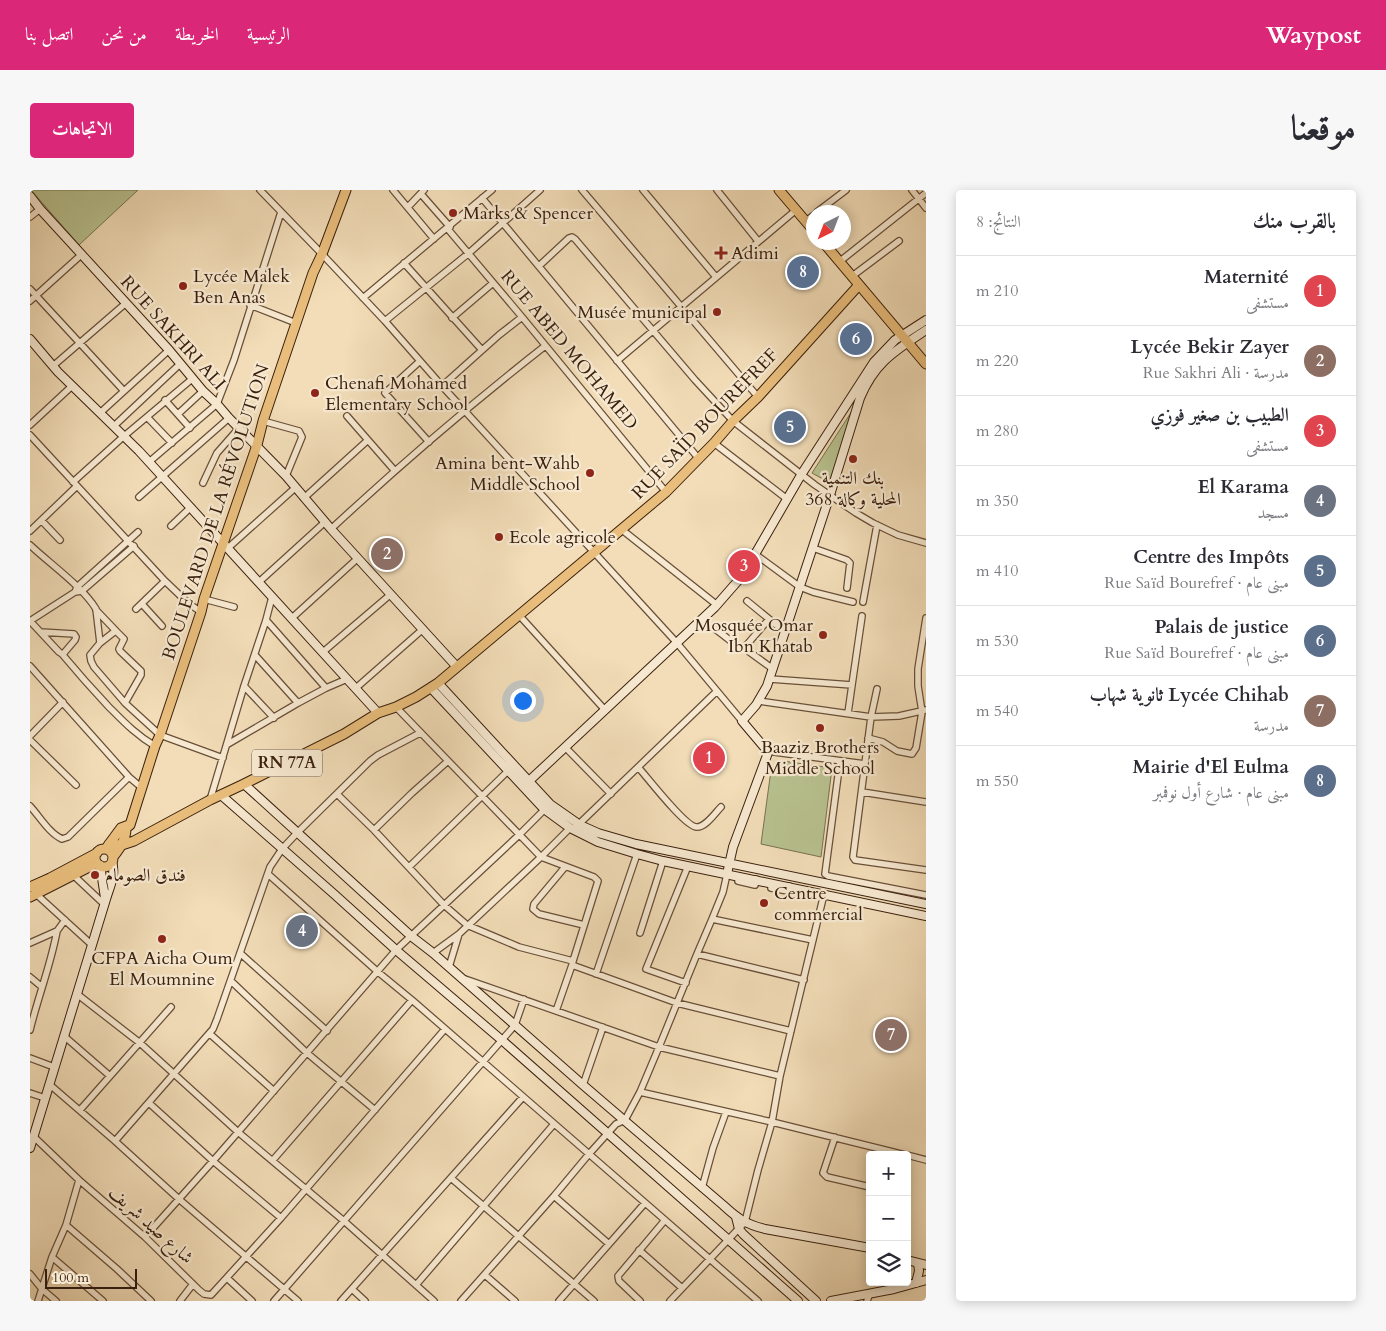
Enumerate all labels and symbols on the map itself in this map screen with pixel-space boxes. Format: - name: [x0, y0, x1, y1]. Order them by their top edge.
- place label: Marks & Spencer: [463, 201, 593, 226]
- north arrow: [806, 205, 851, 250]
- marker: Marks & Spencer: [447, 207, 459, 219]
- place label: Adimi: [731, 241, 779, 266]
- marker: Adimi: [715, 247, 727, 259]
- pin: 8: [787, 253, 819, 291]
- place label: Lycée Malek Ben Anas: [193, 264, 290, 310]
- street label: RUE ABED MOHAMED: [495, 265, 643, 435]
- street label: RUE SAKHRI ALI: [115, 270, 231, 396]
- marker: Lycée Malek Ben Anas: [177, 280, 189, 292]
- place label: Musée municipal: [577, 300, 707, 325]
- marker: Musée municipal: [711, 306, 723, 318]
- pin: 6: [840, 320, 872, 358]
- street label: RUE SAÏD BOUREFREF: [626, 343, 784, 505]
- street label: BOULEVARD DE LA RÉVOLUTION: [156, 360, 276, 663]
- place label: Chenafi Mohamed Elementary School: [325, 371, 468, 417]
- marker: Chenafi Mohamed Elementary School: [309, 387, 321, 399]
- pin: 5: [774, 408, 806, 446]
- place label: Amina bent-Wahb Middle School: [435, 451, 580, 497]
- marker: بنك التنمية المحلية وكالة 368: [847, 453, 859, 465]
- place label: بنك التنمية المحلية وكالة 368: [805, 466, 901, 512]
- marker: Amina bent-Wahb Middle School: [584, 467, 596, 479]
- place label: Ecole agricole: [509, 525, 616, 550]
- marker: Ecole agricole: [493, 531, 505, 543]
- pin: 2: [371, 535, 403, 573]
- pin: 3: [728, 547, 760, 585]
- place label: Mosquée Omar Ibn Khatab: [694, 613, 813, 659]
- marker: Mosquée Omar Ibn Khatab: [817, 629, 829, 641]
- your location: [510, 688, 536, 714]
- marker: Baaziz Brothers Middle School: [814, 722, 826, 734]
- place label: Baaziz Brothers Middle School: [761, 735, 879, 781]
- pin: 1: [693, 739, 725, 777]
- road number: RN 77A: [252, 750, 322, 776]
- place label: فندق الصومام: [105, 863, 186, 891]
- marker: فندق الصومام: [89, 869, 101, 881]
- place label: Centre commercial: [774, 881, 863, 927]
- marker: Centre commercial: [758, 897, 770, 909]
- pin: 4: [286, 912, 318, 950]
- marker: CFPA Aicha Oum El Moumnine: [156, 933, 168, 945]
- place label: CFPA Aicha Oum El Moumnine: [91, 946, 234, 992]
- pin: 7: [875, 1016, 907, 1054]
- street label: شارع صيد شريف: [102, 1180, 199, 1271]
- scale bar: [45, 1266, 138, 1289]

